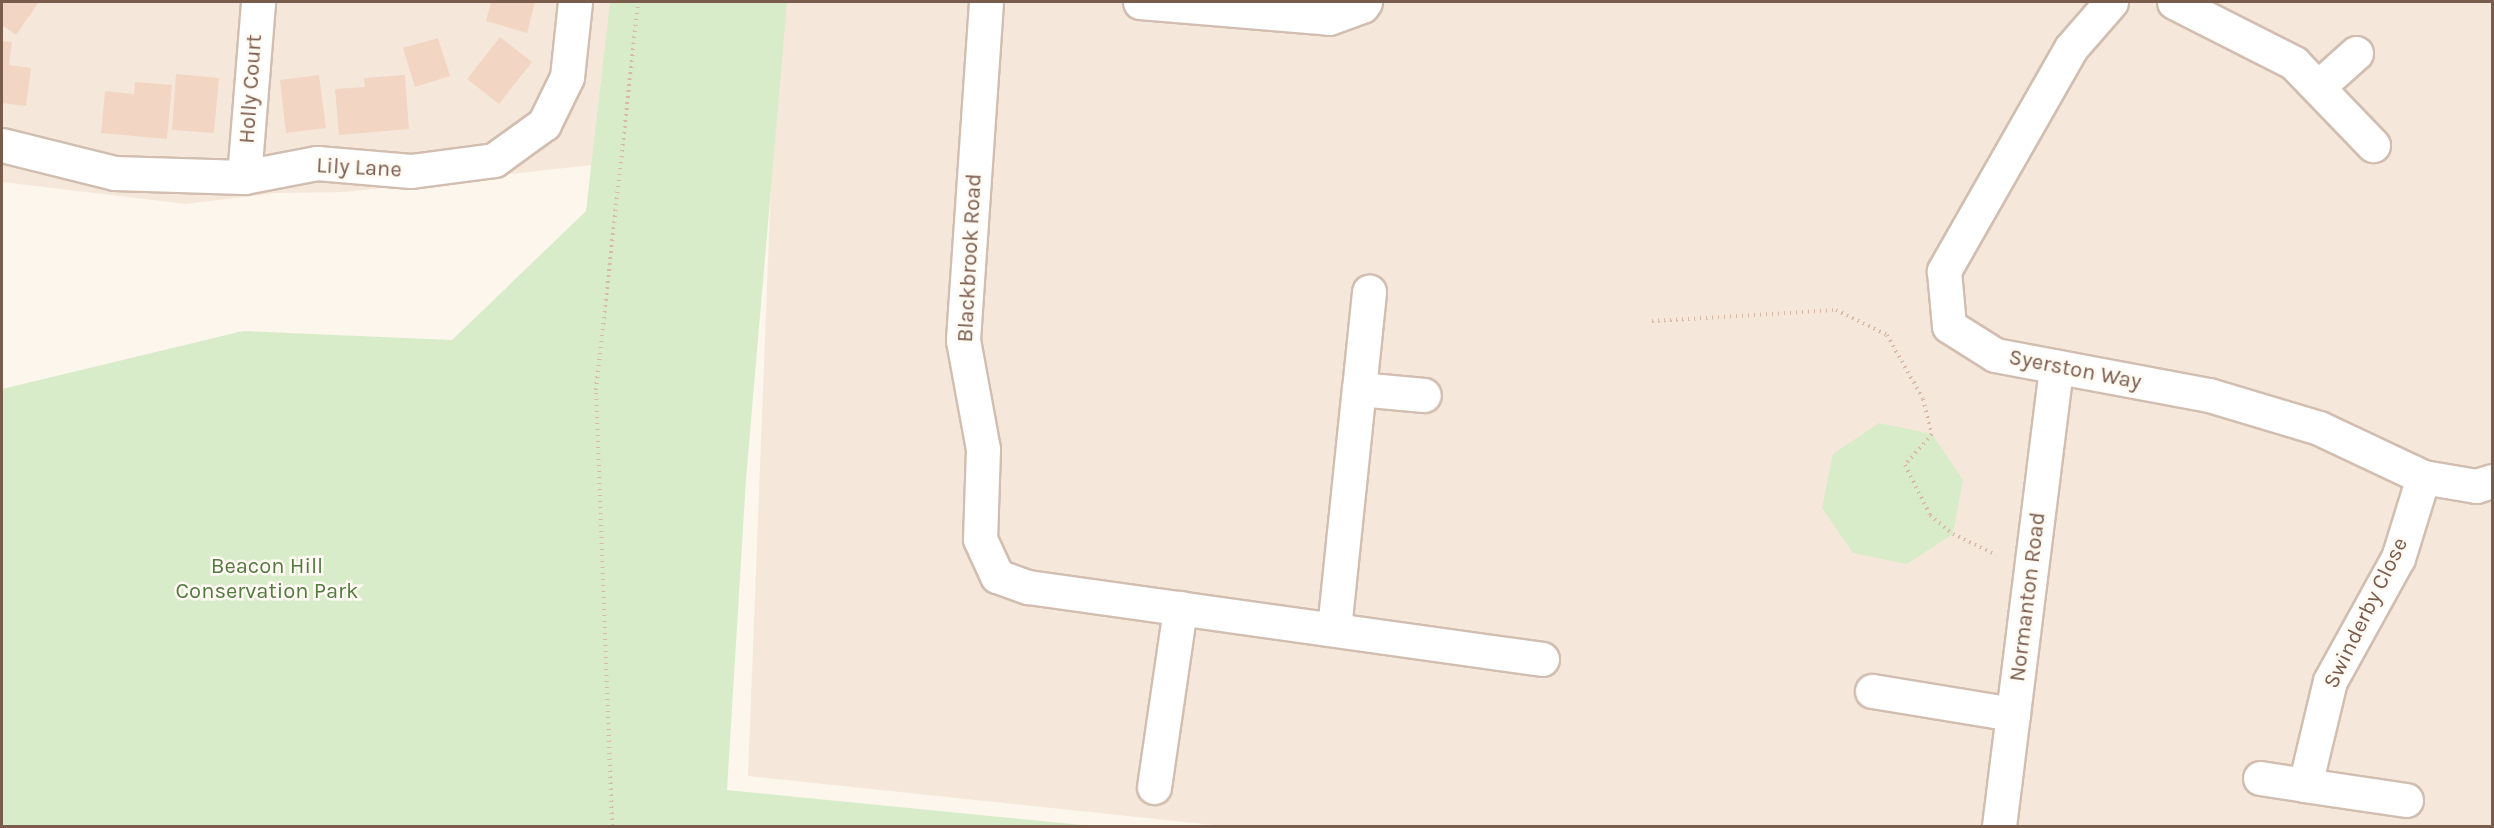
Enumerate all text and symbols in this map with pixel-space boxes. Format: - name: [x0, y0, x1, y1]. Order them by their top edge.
- street label: Holly Court: [234, 33, 268, 145]
- street label: Lily Lane: [316, 153, 402, 183]
- street label: Blackbrook Road: [952, 173, 988, 343]
- street label: Syerston Way: [2006, 344, 2144, 396]
- street label: Normanton Road: [2005, 511, 2051, 683]
- street label: Swinderby Close: [2318, 533, 2414, 693]
- park label: Beacon Hill Conservation Park: [176, 553, 358, 604]

